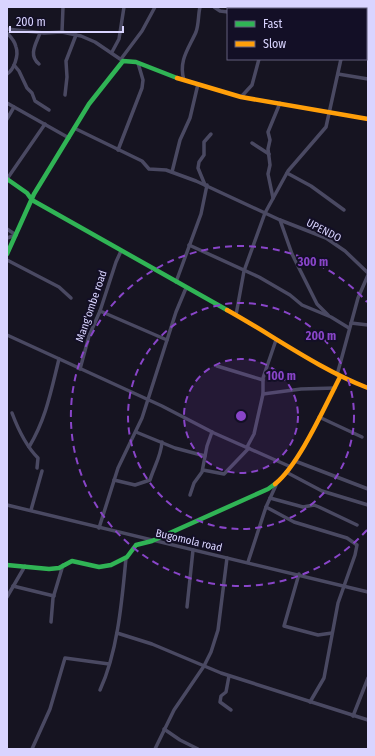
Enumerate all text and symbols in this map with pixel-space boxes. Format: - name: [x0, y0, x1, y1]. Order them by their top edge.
- scale bar: [10, 8, 123, 34]
- legend: [227, 8, 367, 60]
- text: 200 m: [16, 15, 46, 29]
- text: Fast: [263, 17, 282, 31]
- text: Slow: [263, 37, 286, 51]
- street label: UPENDO: [304, 216, 343, 245]
- text: 300 m: [297, 255, 328, 269]
- street label: Mang'ombe road: [73, 269, 110, 344]
- text: 200 m: [305, 329, 336, 343]
- text: 100 m: [266, 369, 296, 383]
- centre of rings: [234, 409, 248, 423]
- street label: Bugomola road: [154, 526, 224, 554]

